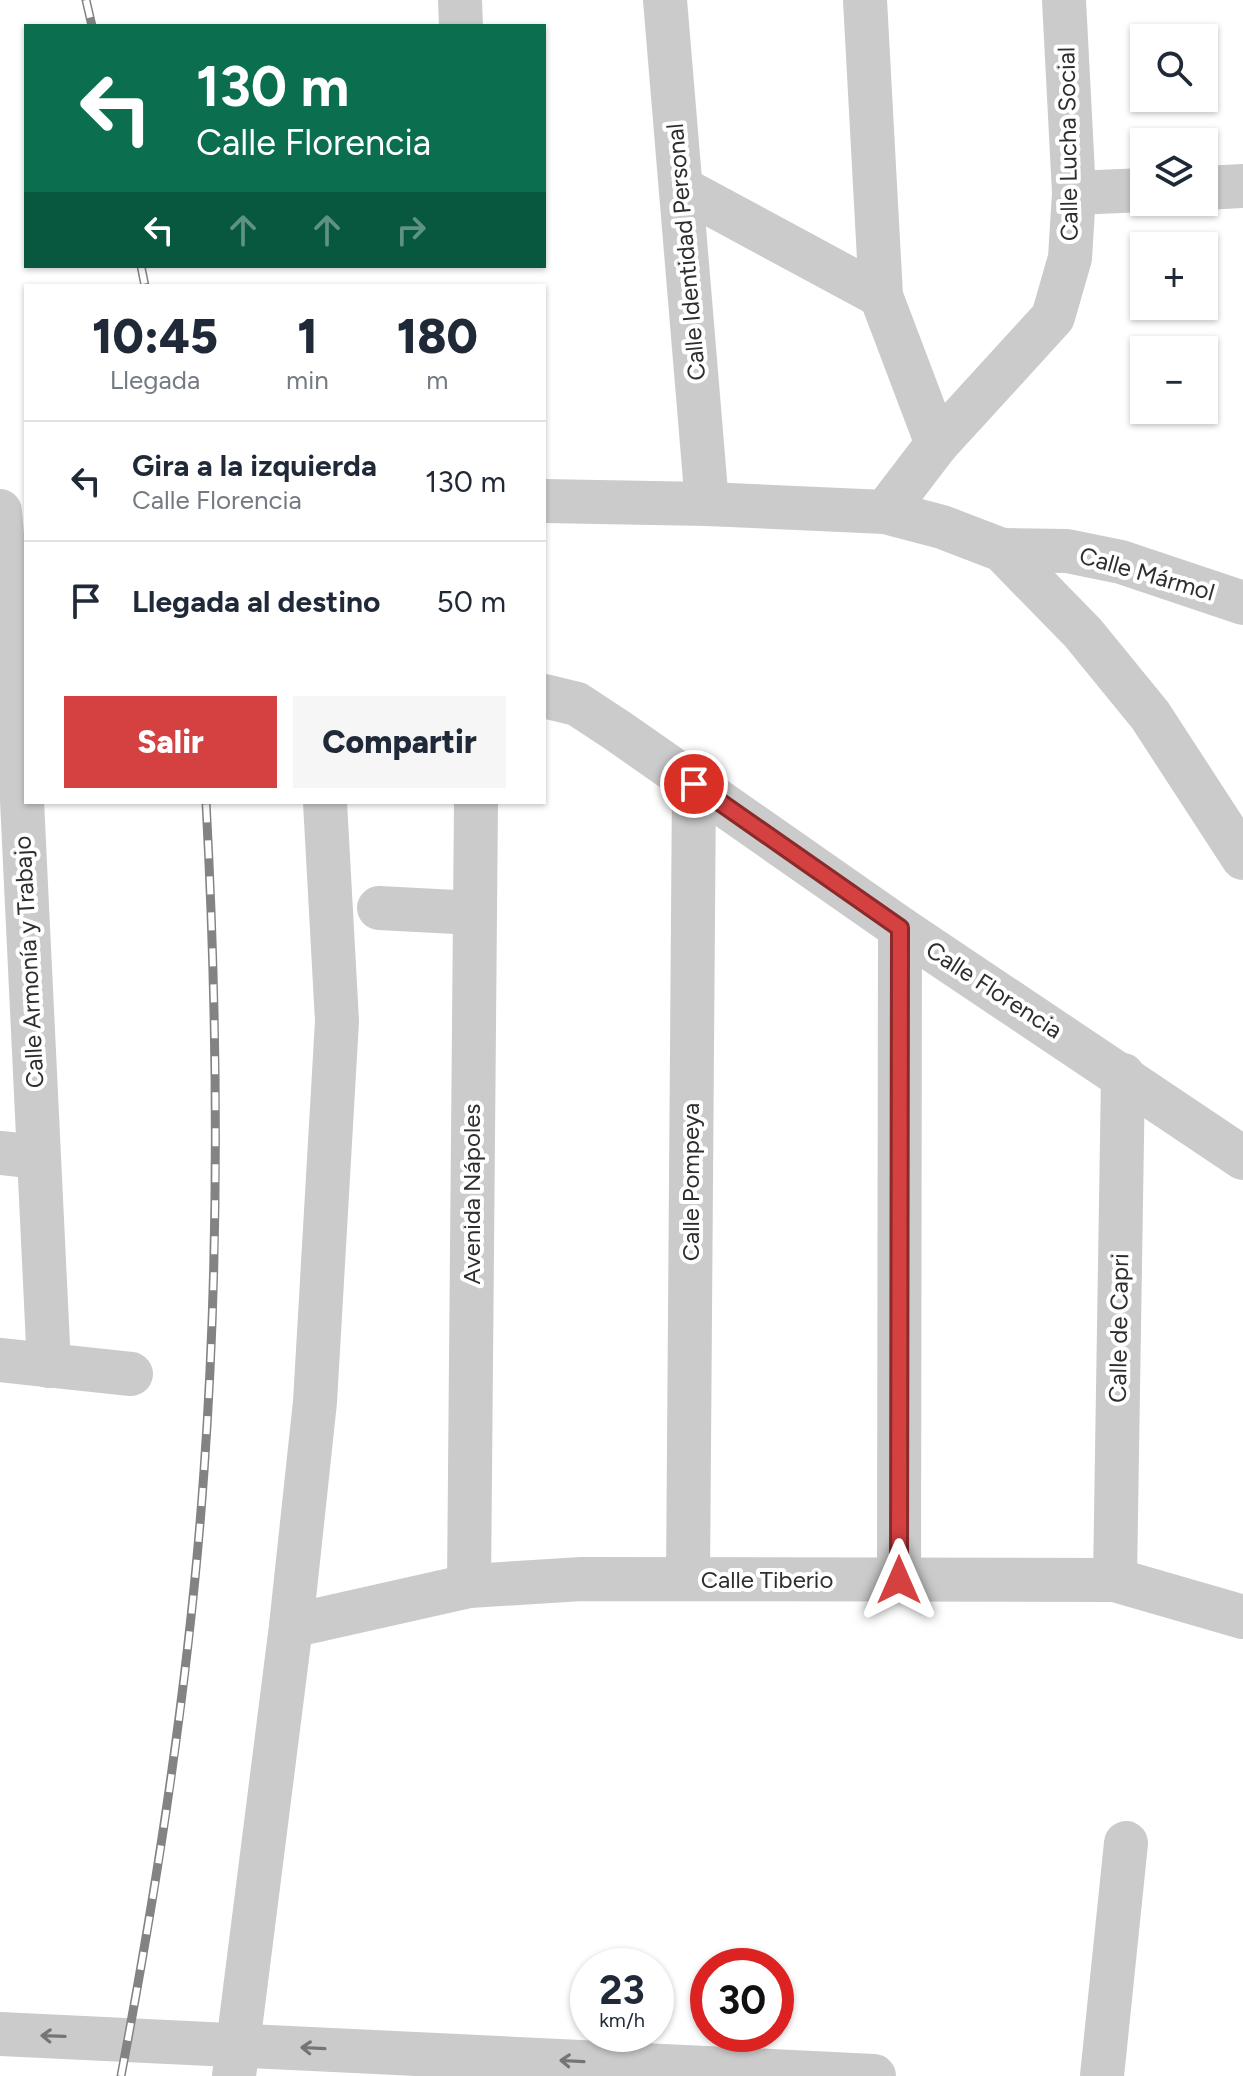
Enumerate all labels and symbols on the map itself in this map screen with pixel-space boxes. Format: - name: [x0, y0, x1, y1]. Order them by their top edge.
- street label: Calle Lucha Social: [1051, 47, 1084, 241]
- street label: Calle Identidad Personal: [660, 122, 711, 382]
- street label: Calle Mármol: [1076, 540, 1218, 607]
- pin: [660, 750, 728, 818]
- street label: Calle Armonía y Trabajo: [7, 835, 50, 1089]
- street label: Calle Florencia: [921, 935, 1068, 1044]
- street label: Calle Pompeya: [676, 1103, 705, 1261]
- street label: Avenida Nápoles: [457, 1104, 486, 1284]
- street label: Calle de Capri: [1103, 1253, 1134, 1403]
- position arrow: [857, 1538, 941, 1622]
- street label: Calle Tiberio: [701, 1565, 833, 1594]
- speed limit sign: 30: [690, 1948, 794, 2052]
- one-way arrow: [40, 2029, 67, 2044]
- one-way arrow: [300, 2040, 327, 2055]
- one-way arrow: [559, 2053, 586, 2068]

